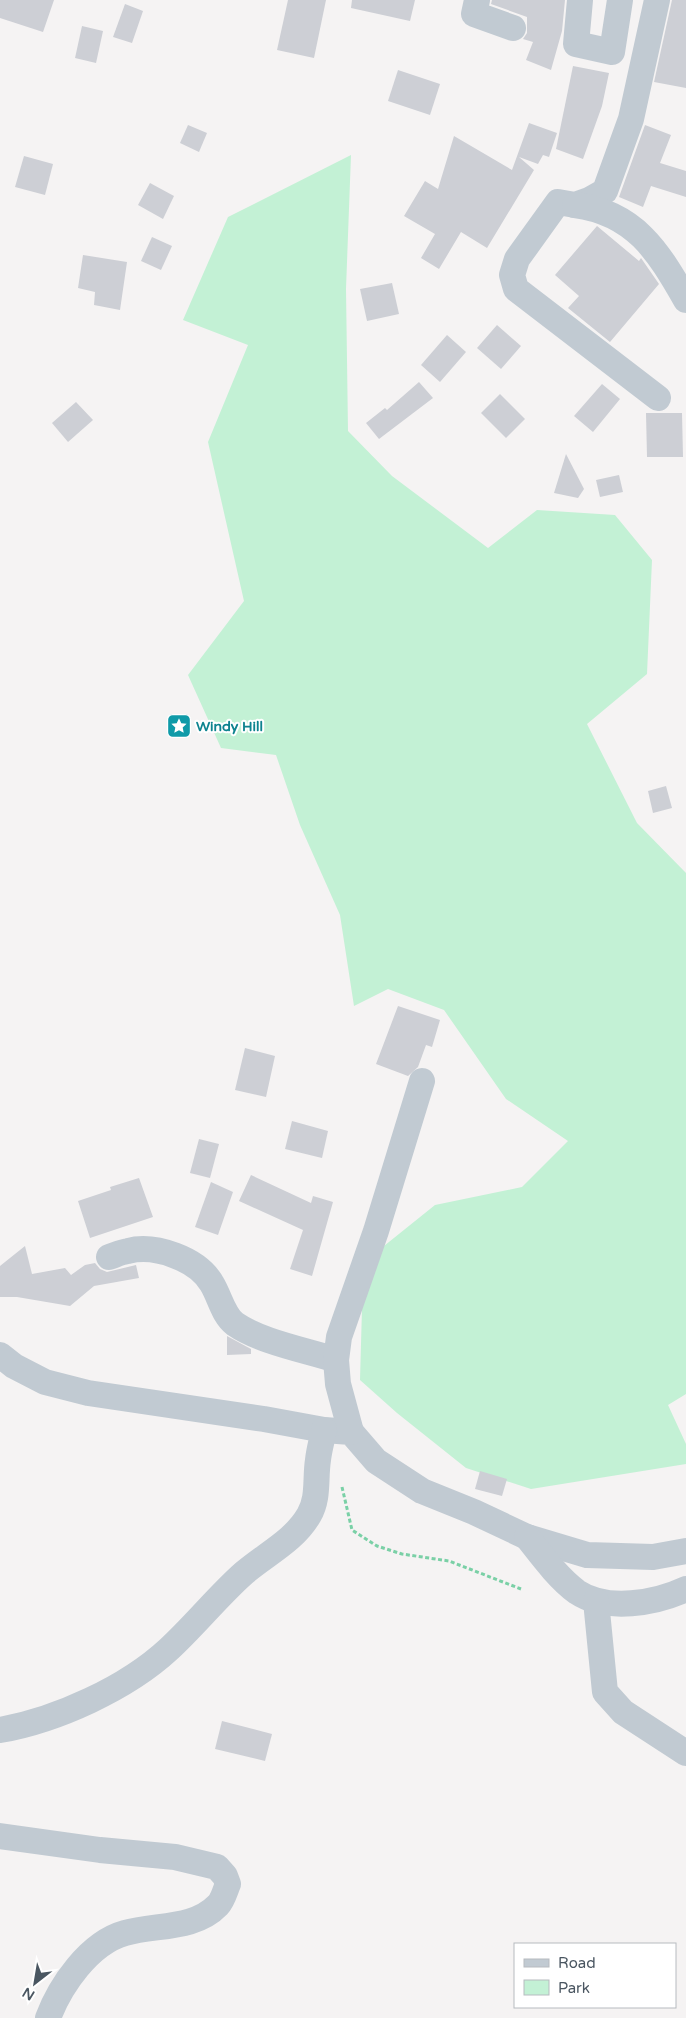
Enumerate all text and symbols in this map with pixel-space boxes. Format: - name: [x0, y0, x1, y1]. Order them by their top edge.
- place icon: Windy Hill: [166, 713, 192, 739]
- place label: Windy Hill: [196, 718, 263, 735]
- legend: [514, 1943, 676, 2008]
- text: Road: [558, 1954, 596, 1972]
- north arrow: [10, 1958, 60, 2008]
- text: Park: [558, 1979, 590, 1997]
- text: N: [19, 1984, 38, 2004]

